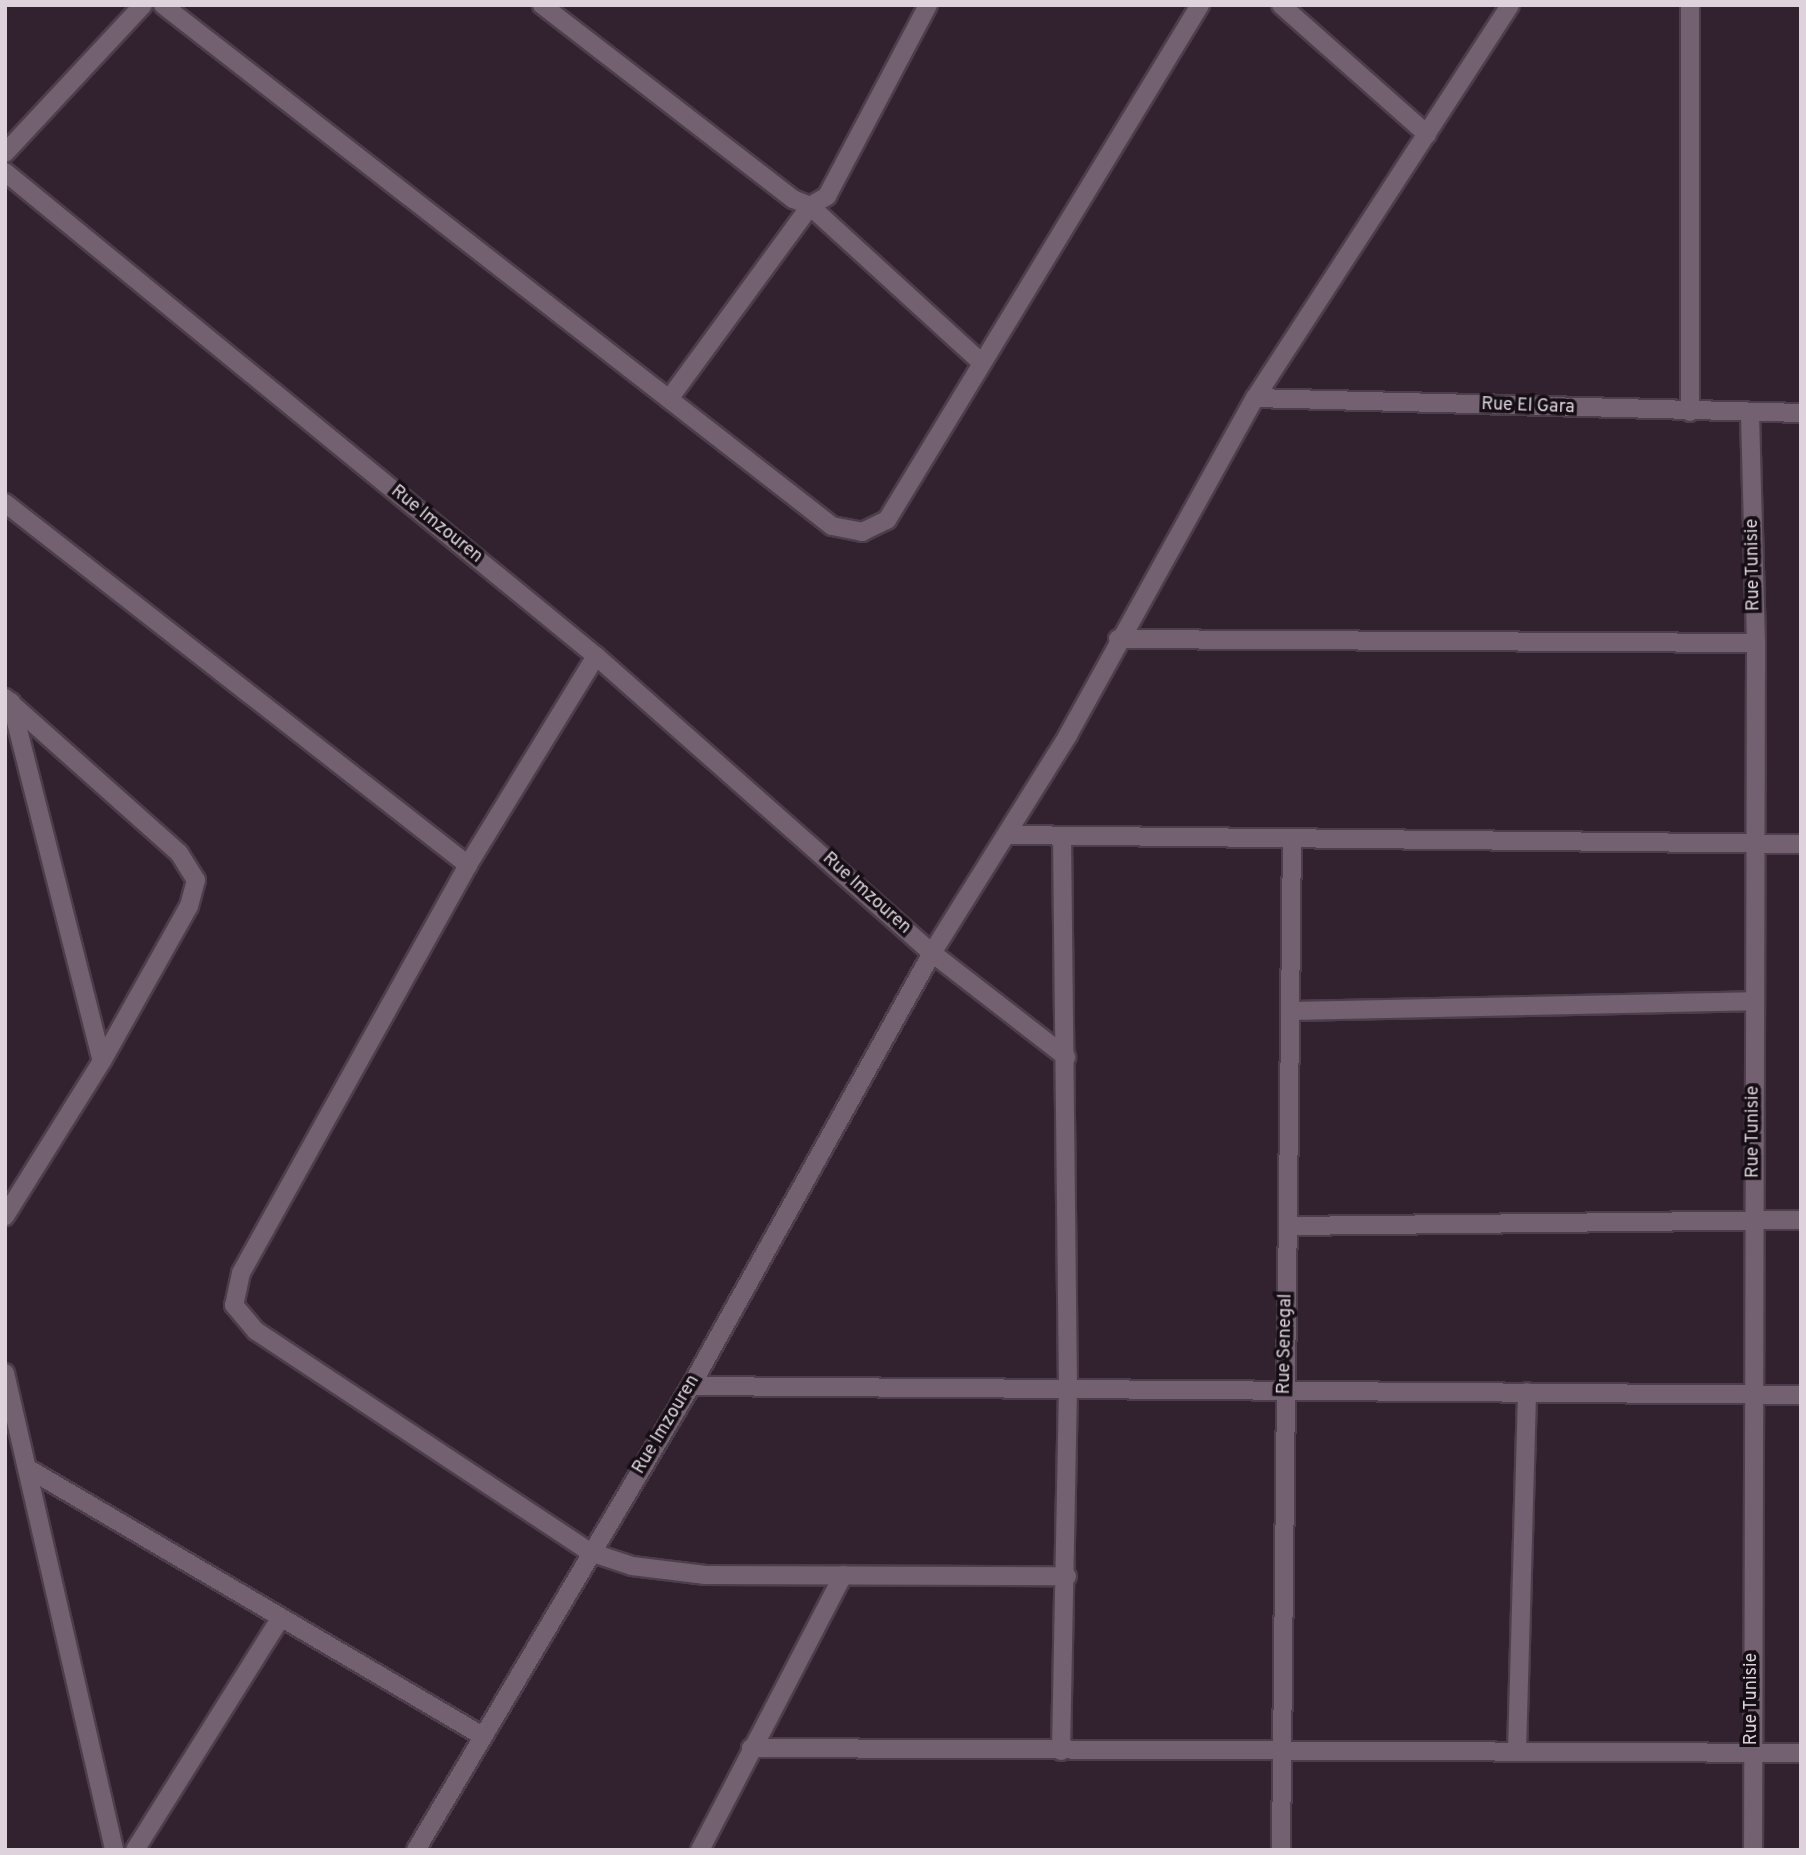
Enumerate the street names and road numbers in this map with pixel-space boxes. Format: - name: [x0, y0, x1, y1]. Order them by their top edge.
- street label: Rue El Gara: [1481, 395, 1575, 419]
- street label: Rue Imzouren: [386, 481, 486, 569]
- street label: Rue Tunisie: [1742, 518, 1766, 612]
- street label: Rue Imzouren: [817, 849, 915, 939]
- street label: Rue Tunisie: [1743, 1085, 1765, 1179]
- street label: Rue Senegal: [1274, 1293, 1298, 1395]
- street label: Rue Imzouren: [629, 1372, 705, 1478]
- street label: Rue Tunisie: [1741, 1652, 1763, 1746]

